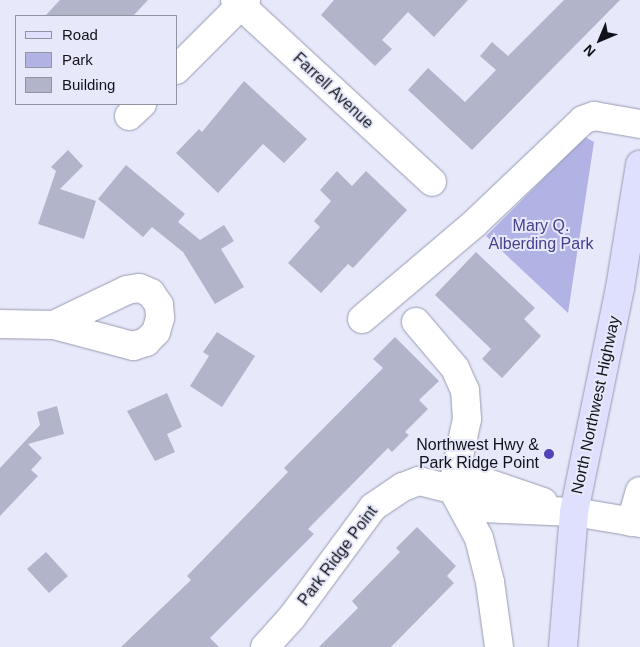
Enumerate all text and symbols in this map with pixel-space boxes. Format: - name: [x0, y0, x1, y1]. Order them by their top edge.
- legend: [15, 15, 178, 105]
- north arrow: [575, 15, 625, 65]
- text: Road: [62, 26, 98, 43]
- text: N: [580, 41, 599, 60]
- street label: Farrell Avenue: [289, 49, 377, 133]
- text: Park: [62, 51, 93, 68]
- text: Building: [62, 76, 115, 93]
- park label: Mary Q. Alberding Park: [489, 216, 593, 254]
- street label: North Northwest Highway: [568, 314, 624, 496]
- place label: Northwest Hwy & Park Ridge Point: [416, 435, 539, 473]
- marker: Northwest Hwy & Park Ridge Point: [543, 448, 555, 460]
- street label: Park Ridge Point: [294, 502, 382, 610]

